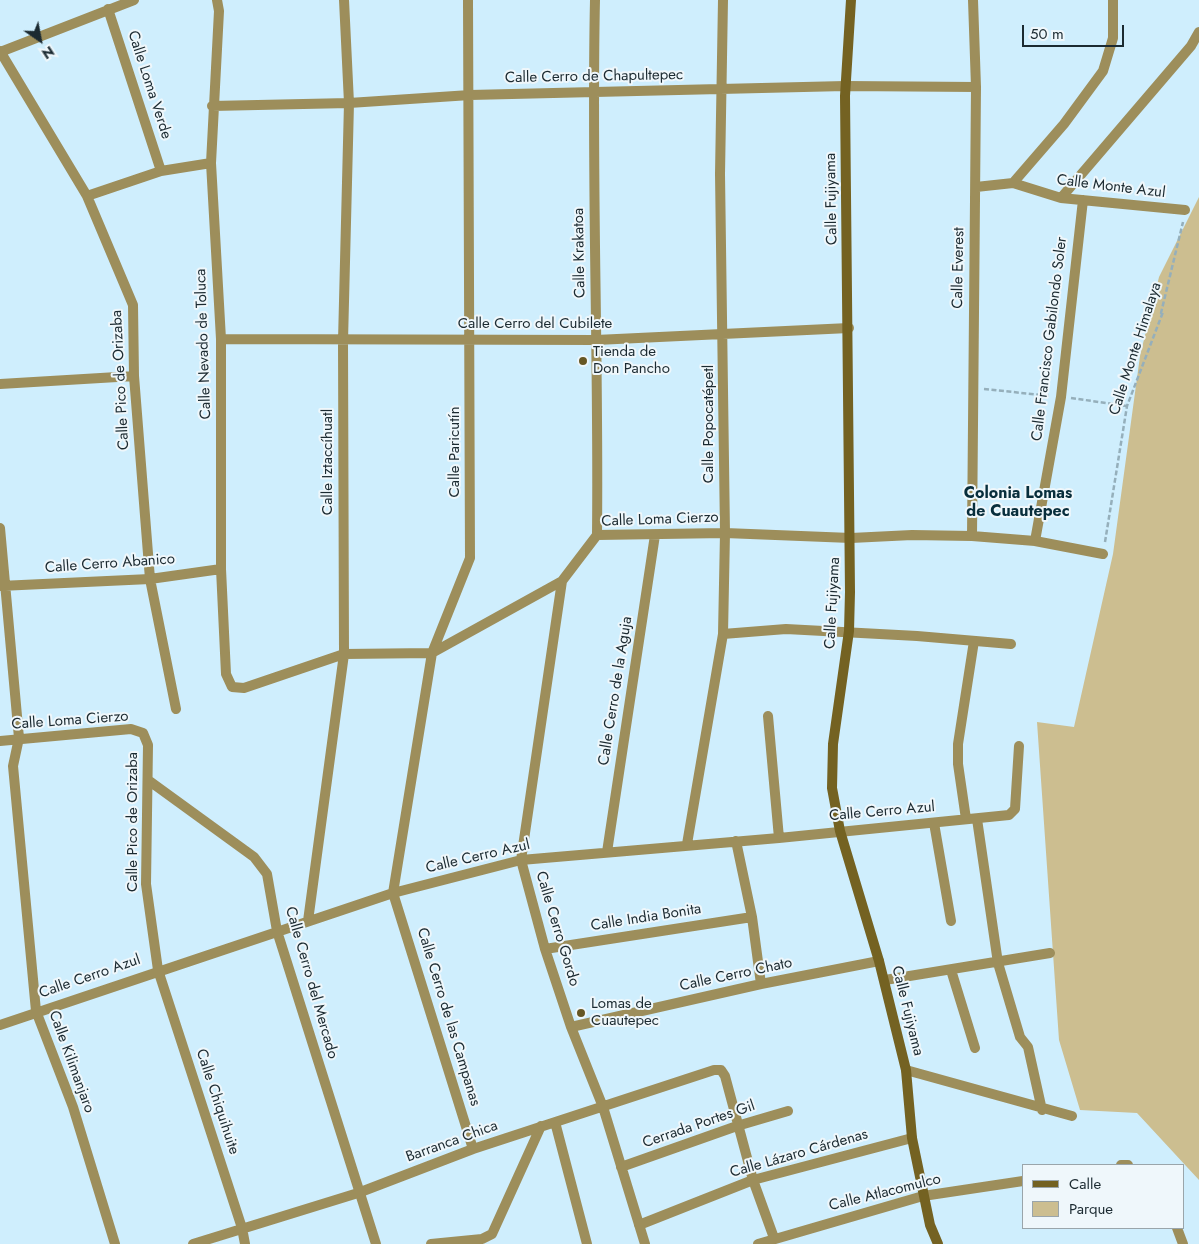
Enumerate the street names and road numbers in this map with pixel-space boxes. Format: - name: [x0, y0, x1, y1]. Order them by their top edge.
- street label: Calle Loma Verde: [123, 29, 175, 141]
- street label: Calle Cerro de Chapultepec: [505, 66, 683, 88]
- street label: Calle Fujiyama: [822, 153, 842, 245]
- street label: Calle Monte Azul: [1056, 171, 1166, 203]
- street label: Calle Krakatoa: [570, 208, 590, 298]
- street label: Calle Everest: [949, 227, 969, 309]
- street label: Calle Francisco Gabilondo Soler: [1029, 236, 1071, 442]
- street label: Calle Nevado de Toluca: [192, 268, 216, 420]
- street label: Calle Monte Himalaya: [1106, 280, 1166, 418]
- street label: Calle Pico de Orizaba: [108, 310, 134, 450]
- street label: Calle Cerro del Cubilete: [458, 315, 612, 333]
- street label: Calle Popocatépetl: [700, 365, 718, 483]
- street label: Calle Paricutín: [446, 406, 464, 498]
- street label: Calle Iztaccíhuatl: [319, 409, 337, 515]
- street label: Calle Loma Cierzo: [601, 509, 719, 531]
- street label: Calle Cerro Abanico: [44, 550, 176, 578]
- street label: Calle Fujiyama: [822, 557, 844, 649]
- street label: Calle Cerro de la Aguja: [595, 615, 637, 767]
- street label: Calle Loma Cierzo: [11, 708, 129, 734]
- street label: Calle Pico de Orizaba: [124, 752, 142, 892]
- street label: Calle Cerro Azul: [828, 798, 936, 826]
- street label: Calle Cerro Azul: [424, 836, 532, 878]
- street label: Calle Cerro Gordo: [531, 869, 583, 989]
- street label: Calle India Bonita: [590, 900, 702, 936]
- street label: Calle Cerro del Mercado: [281, 905, 341, 1061]
- street label: Calle Cerro de las Campanas: [412, 926, 484, 1108]
- street label: Calle Cerro Azul: [37, 951, 143, 1003]
- street label: Calle Cerro Chato: [678, 954, 794, 996]
- street label: Calle Fujiyama: [887, 964, 927, 1058]
- street label: Calle Kilimanjaro: [44, 1009, 98, 1115]
- street label: Calle Chiquihuite: [191, 1047, 243, 1157]
- street label: Cerrada Portes Gil: [640, 1097, 758, 1153]
- street label: Barranca Chica: [404, 1117, 500, 1167]
- street label: Calle Lázaro Cárdenas: [728, 1126, 870, 1182]
- street label: Calle Atlacomulco: [827, 1170, 943, 1216]

